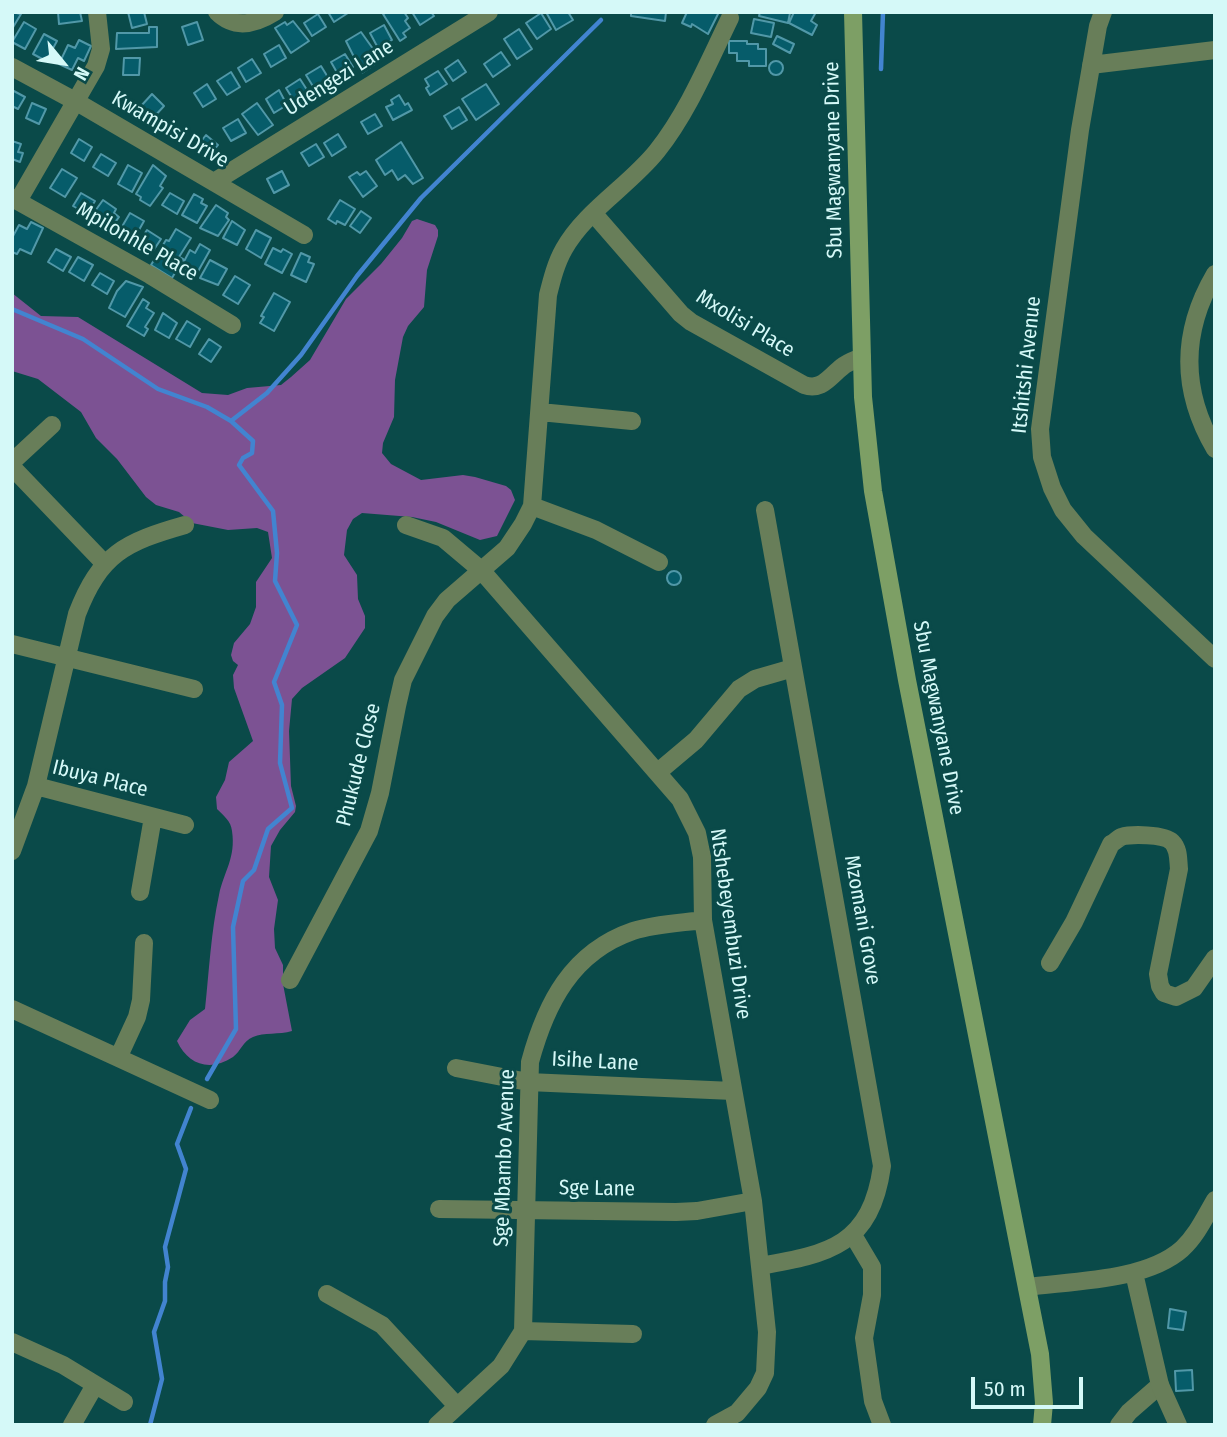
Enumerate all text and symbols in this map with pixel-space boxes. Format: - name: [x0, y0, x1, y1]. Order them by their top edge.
- north arrow: [28, 28, 98, 98]
- street label: Udengezi Lane: [280, 34, 398, 122]
- street label: Sbu Magwanyane Drive: [820, 61, 848, 259]
- text: N: [69, 63, 94, 84]
- street label: Kwampisi Drive: [107, 86, 233, 174]
- street label: Mpilonhle Place: [72, 197, 202, 287]
- street label: Mxolisi Place: [691, 285, 799, 363]
- street label: Itshitshi Avenue: [1007, 295, 1047, 435]
- street label: Sbu Magwanyane Drive: [907, 619, 969, 817]
- street label: Phukude Close: [332, 701, 386, 829]
- street label: Ibuya Place: [50, 755, 150, 803]
- street label: Ntshebeyembuzi Drive: [704, 827, 756, 1021]
- street label: Mzomani Grove: [838, 853, 886, 987]
- street label: Isihe Lane: [551, 1047, 639, 1077]
- street label: Sge Mbambo Avenue: [489, 1069, 521, 1247]
- street label: Sge Lane: [559, 1176, 635, 1202]
- scale bar: [975, 1364, 1087, 1408]
- text: 50 m: [984, 1376, 1026, 1402]

